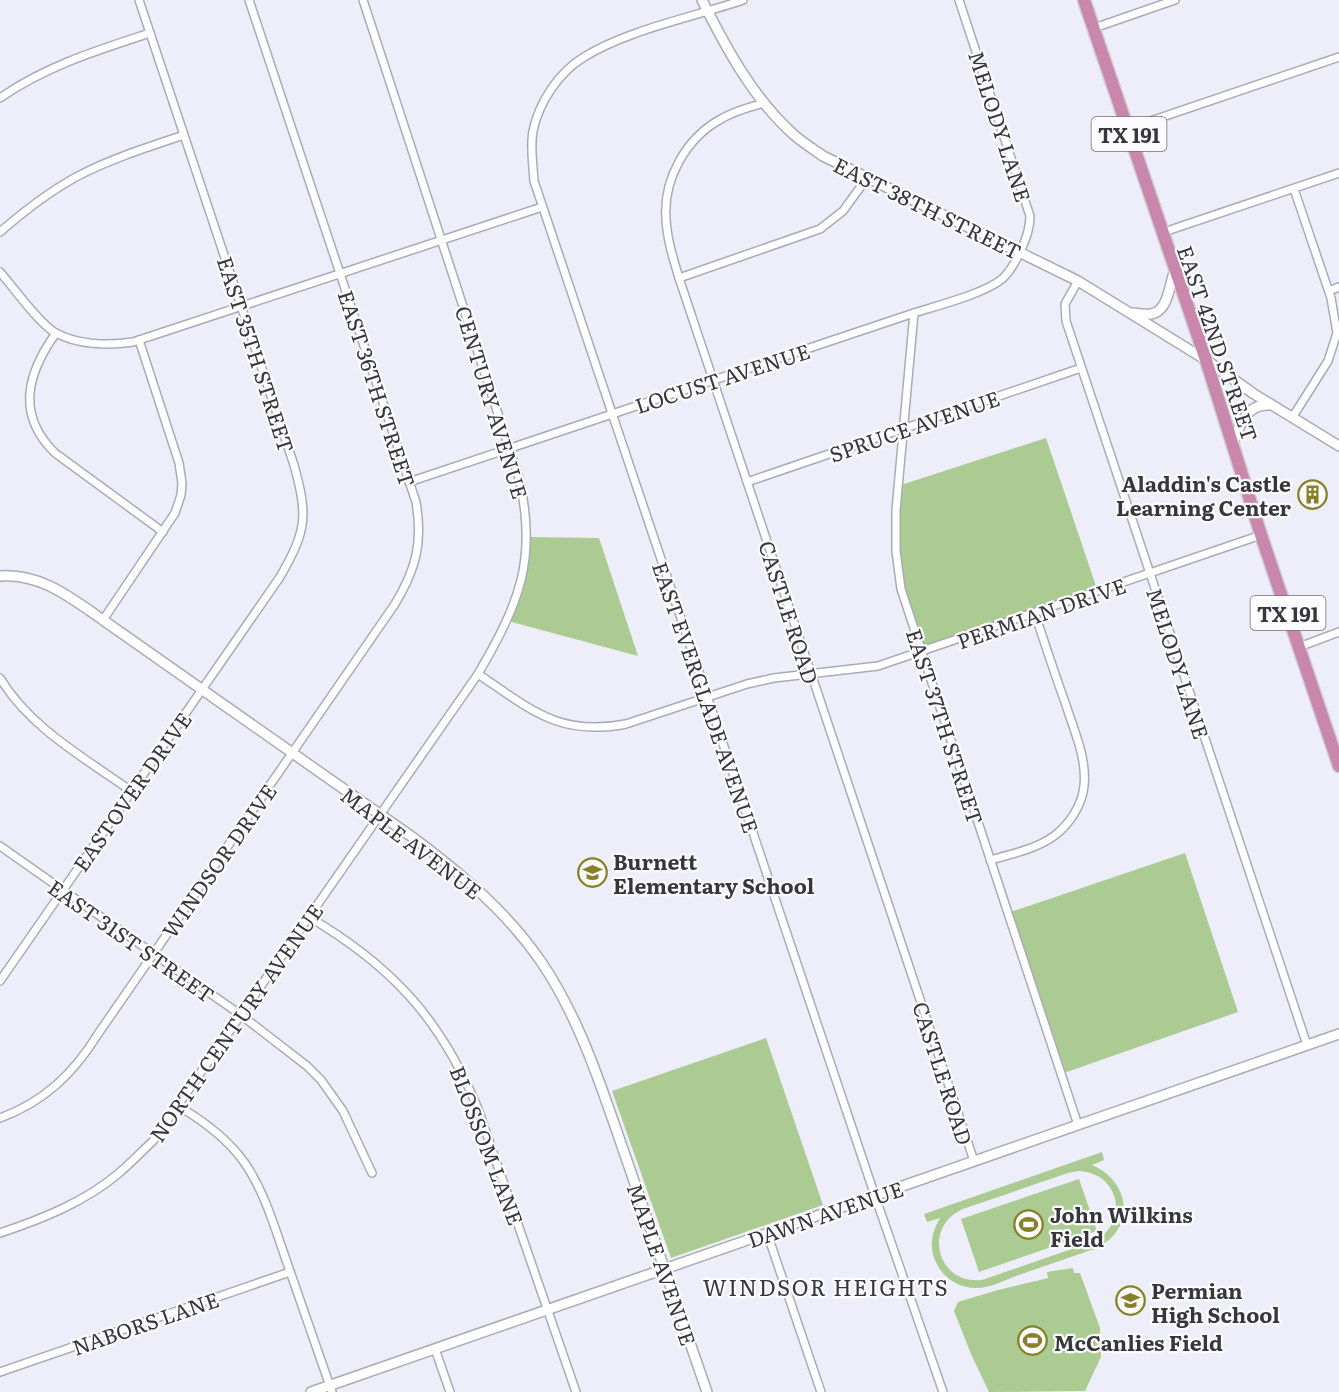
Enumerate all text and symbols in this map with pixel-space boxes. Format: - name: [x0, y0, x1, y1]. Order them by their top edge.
- street label: MELODY LANE: [962, 46, 1040, 206]
- road number: TX 191: [1092, 117, 1166, 151]
- street label: EAST 38TH STREET: [829, 148, 1027, 266]
- street label: EAST 42ND STREET: [1171, 241, 1267, 445]
- street label: EAST 35TH STREET: [211, 252, 303, 456]
- street label: EAST 36TH STREET: [332, 286, 424, 490]
- street label: CENTURY AVENUE: [449, 302, 537, 502]
- street label: LOCUST AVENUE: [631, 334, 813, 420]
- street label: SPRUCE AVENUE: [825, 381, 1003, 469]
- place label: Aladdin's Castle Learning Center: [1116, 467, 1292, 522]
- building icon: Aladdin's Castle Learning Center: [1296, 478, 1328, 510]
- street label: CASTLE ROAD: [752, 536, 828, 688]
- street label: EAST EVERGLADE AVENUE: [646, 557, 768, 837]
- street label: PERMIAN DRIVE: [952, 569, 1130, 655]
- street label: MELODY LANE: [1140, 583, 1218, 743]
- road number: TX 191: [1250, 596, 1326, 630]
- street label: EAST 37TH STREET: [900, 624, 992, 828]
- street label: EASTOVER DRIVE: [64, 705, 198, 877]
- street label: WINDSOR DRIVE: [153, 777, 283, 943]
- street label: MAPLE AVENUE: [335, 778, 489, 906]
- place label: Burnett Elementary School: [613, 845, 815, 900]
- school or university icon: Burnett Elementary School: [576, 856, 608, 888]
- street label: EAST 31ST STREET: [42, 871, 222, 1009]
- street label: NORTH CENTURY AVENUE: [141, 897, 329, 1147]
- street label: CASTLE ROAD: [906, 997, 982, 1149]
- street label: BLOSSOM LANE: [443, 1061, 533, 1229]
- street label: DAWN AVENUE: [743, 1172, 907, 1254]
- street label: MAPLE AVENUE: [621, 1179, 705, 1349]
- place label: John Wilkins Field: [1050, 1198, 1193, 1253]
- sports icon: John Wilkins Field: [1013, 1209, 1045, 1241]
- district label: WINDSOR HEIGHTS: [703, 1270, 949, 1303]
- place label: Permian High School: [1151, 1274, 1280, 1329]
- street label: NABORS LANE: [68, 1282, 222, 1362]
- school or university icon: Permian High School: [1114, 1285, 1146, 1317]
- sports icon: McCanlies Field: [1017, 1325, 1049, 1357]
- place label: McCanlies Field: [1054, 1326, 1223, 1357]

